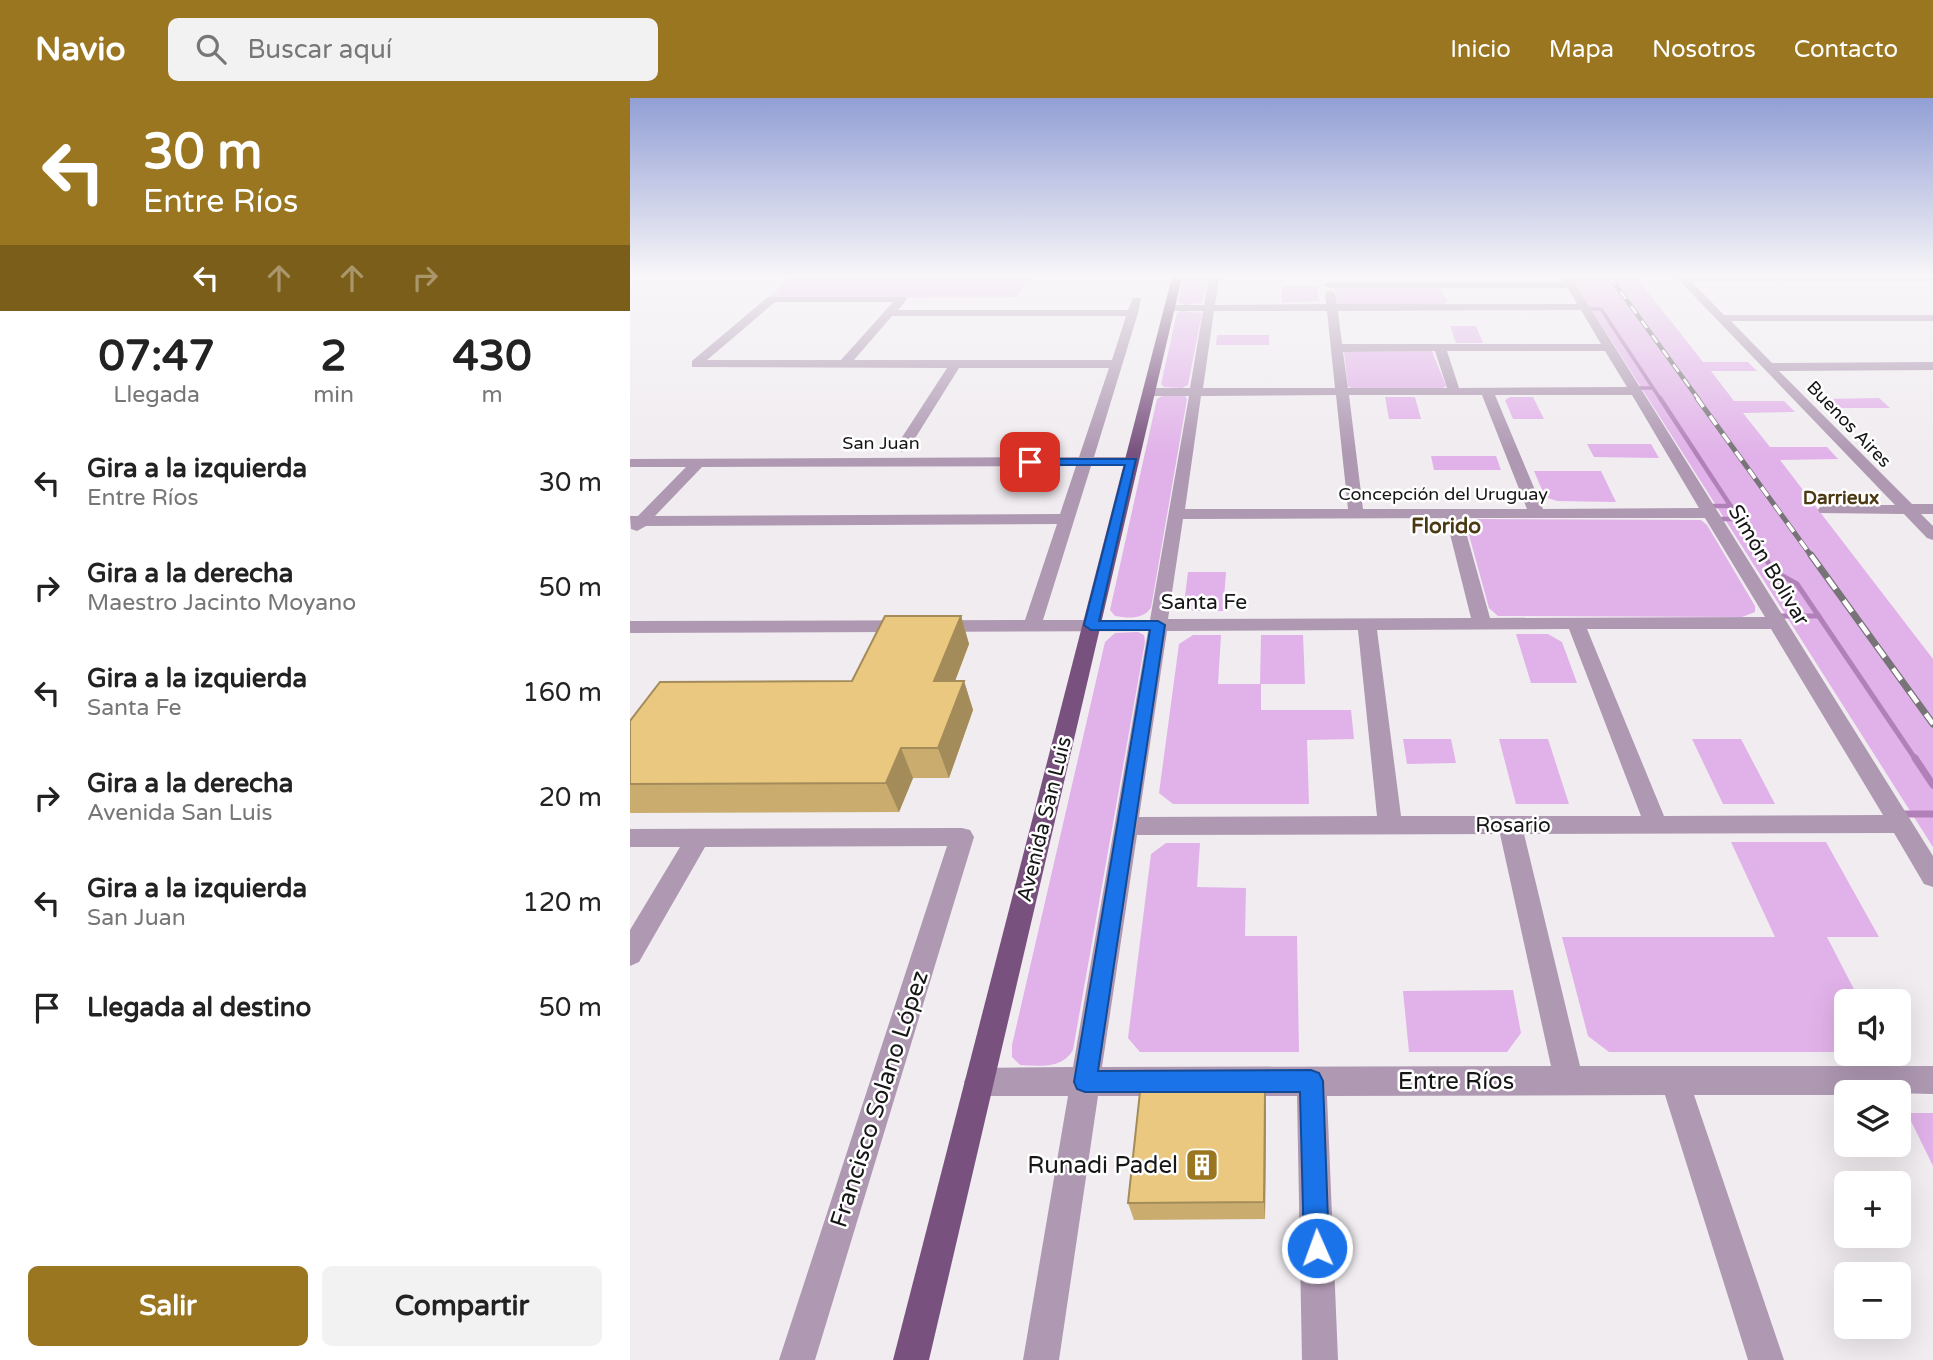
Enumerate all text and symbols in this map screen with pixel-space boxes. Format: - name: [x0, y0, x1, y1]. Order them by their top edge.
- search box: [168, 18, 658, 81]
- text: Navio: [35, 30, 126, 69]
- icon: search: [192, 30, 230, 68]
- text: Buscar aquí: [248, 34, 392, 65]
- text: Inicio: [1450, 35, 1511, 64]
- text: Mapa: [1549, 35, 1614, 64]
- text: Nosotros: [1652, 35, 1756, 64]
- text: Contacto: [1794, 35, 1898, 64]
- text: 30 m: [143, 123, 262, 182]
- icon: left: [28, 126, 119, 217]
- text: Entre Ríos: [143, 183, 298, 221]
- icon: left: [187, 259, 225, 297]
- icon: ahead: [260, 259, 298, 297]
- icon: ahead: [333, 259, 371, 297]
- icon: right: [406, 259, 444, 297]
- text: 07:47: [98, 331, 215, 382]
- text: 2: [320, 331, 347, 382]
- text: 430: [452, 331, 532, 382]
- street label: Buenos Aires: [1802, 376, 1896, 472]
- text: Llegada: [113, 381, 200, 409]
- text: min: [313, 381, 354, 409]
- text: m: [481, 381, 503, 409]
- street label: San Juan: [842, 432, 920, 454]
- pin: [1000, 432, 1060, 492]
- icon: arrive: [1011, 443, 1049, 481]
- text: Gira a la izquierda: [87, 453, 307, 484]
- icon: left: [28, 464, 66, 502]
- text: 30 m: [539, 467, 602, 498]
- street label: Concepción del Uruguay: [1338, 483, 1548, 505]
- text: Entre Ríos: [87, 484, 199, 512]
- district label: Darrieux: [1803, 487, 1879, 509]
- street label: Simón Bolivar: [1723, 500, 1815, 630]
- district label: Florido: [1411, 514, 1481, 539]
- text: Gira a la derecha: [87, 558, 293, 589]
- icon: right: [28, 569, 66, 607]
- text: 50 m: [539, 572, 602, 603]
- text: Maestro Jacinto Moyano: [87, 589, 356, 617]
- street label: Santa Fe: [1161, 590, 1247, 615]
- text: Gira a la izquierda: [87, 663, 307, 694]
- icon: left: [28, 674, 66, 712]
- text: 160 m: [522, 677, 602, 708]
- text: Santa Fe: [87, 694, 182, 722]
- street label: Avenida San Luis: [1012, 734, 1077, 904]
- text: Gira a la derecha: [87, 768, 293, 799]
- icon: right: [28, 779, 66, 817]
- text: 20 m: [539, 782, 602, 813]
- text: Avenida San Luis: [87, 799, 273, 827]
- street label: Rosario: [1475, 813, 1551, 838]
- text: Gira a la izquierda: [87, 873, 307, 904]
- icon: left: [28, 884, 66, 922]
- text: 120 m: [522, 887, 602, 918]
- text: San Juan: [87, 904, 186, 932]
- street label: Francisco Solano López: [824, 967, 935, 1231]
- icon: arrive: [28, 989, 66, 1027]
- map controls: [1834, 989, 1911, 1339]
- button: sound: [1834, 989, 1911, 1066]
- text: Llegada al destino: [87, 992, 311, 1023]
- text: 50 m: [539, 992, 602, 1023]
- street label: Entre Ríos: [1398, 1067, 1514, 1096]
- button: layers: [1834, 1080, 1911, 1157]
- building icon: Runadi Padel: [1183, 1146, 1221, 1184]
- place label: Runadi Padel: [1027, 1151, 1178, 1180]
- button: +: [1834, 1171, 1911, 1248]
- position arrow: [1280, 1211, 1354, 1285]
- button: −: [1834, 1262, 1911, 1339]
- button: Salir: [28, 1266, 308, 1346]
- button: Compartir: [322, 1266, 602, 1346]

